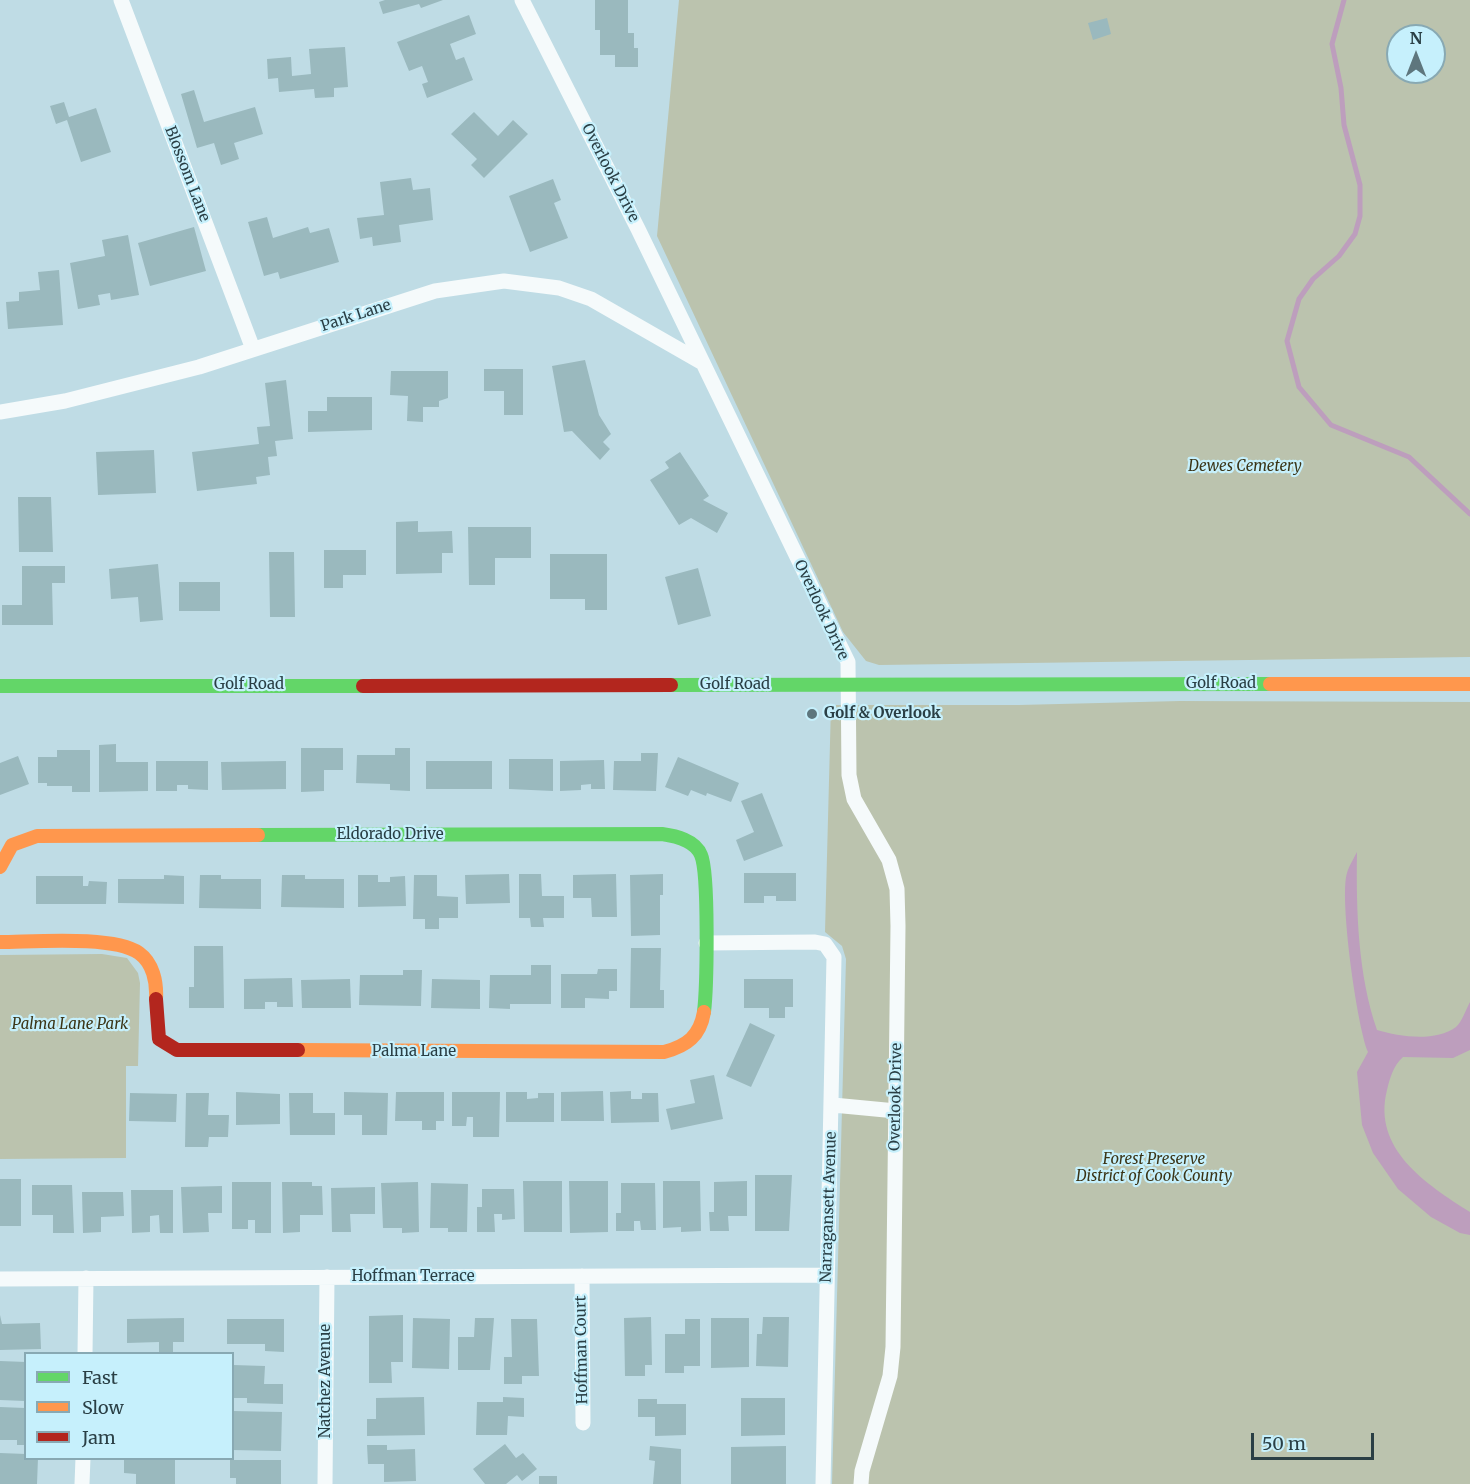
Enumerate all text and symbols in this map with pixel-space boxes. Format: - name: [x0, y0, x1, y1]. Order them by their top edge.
- north arrow: [1386, 24, 1446, 84]
- text: N: [1410, 28, 1422, 48]
- street label: Overlook Drive: [577, 121, 643, 225]
- street label: Blossom Lane: [161, 124, 213, 224]
- street label: Park Lane: [319, 296, 393, 336]
- park label: Dewes Cemetery: [1188, 458, 1302, 476]
- street label: Overlook Drive: [790, 557, 852, 663]
- street label: Golf Road: [1186, 675, 1256, 693]
- street label: Golf Road: [214, 676, 284, 694]
- street label: Golf Road: [700, 676, 770, 694]
- place label: Golf & Overlook: [824, 705, 941, 723]
- marker: Golf & Overlook: [805, 707, 819, 721]
- street label: Eldorado Drive: [336, 826, 444, 844]
- park label: Palma Lane Park: [12, 1016, 128, 1034]
- street label: Palma Lane: [372, 1043, 456, 1061]
- street label: Overlook Drive: [886, 1043, 906, 1151]
- street label: Narragansett Avenue: [817, 1131, 841, 1283]
- park label: Forest Preserve District of Cook County: [1076, 1151, 1232, 1186]
- street label: Hoffman Terrace: [351, 1268, 475, 1286]
- street label: Hoffman Court: [572, 1295, 592, 1405]
- street label: Natchez Avenue: [317, 1324, 335, 1438]
- legend: [24, 1352, 234, 1460]
- text: Fast: [82, 1366, 118, 1389]
- text: Slow: [82, 1396, 124, 1419]
- scale bar: [1254, 1421, 1377, 1459]
- text: Jam: [82, 1426, 116, 1449]
- text: 50 m: [1262, 1432, 1306, 1455]

